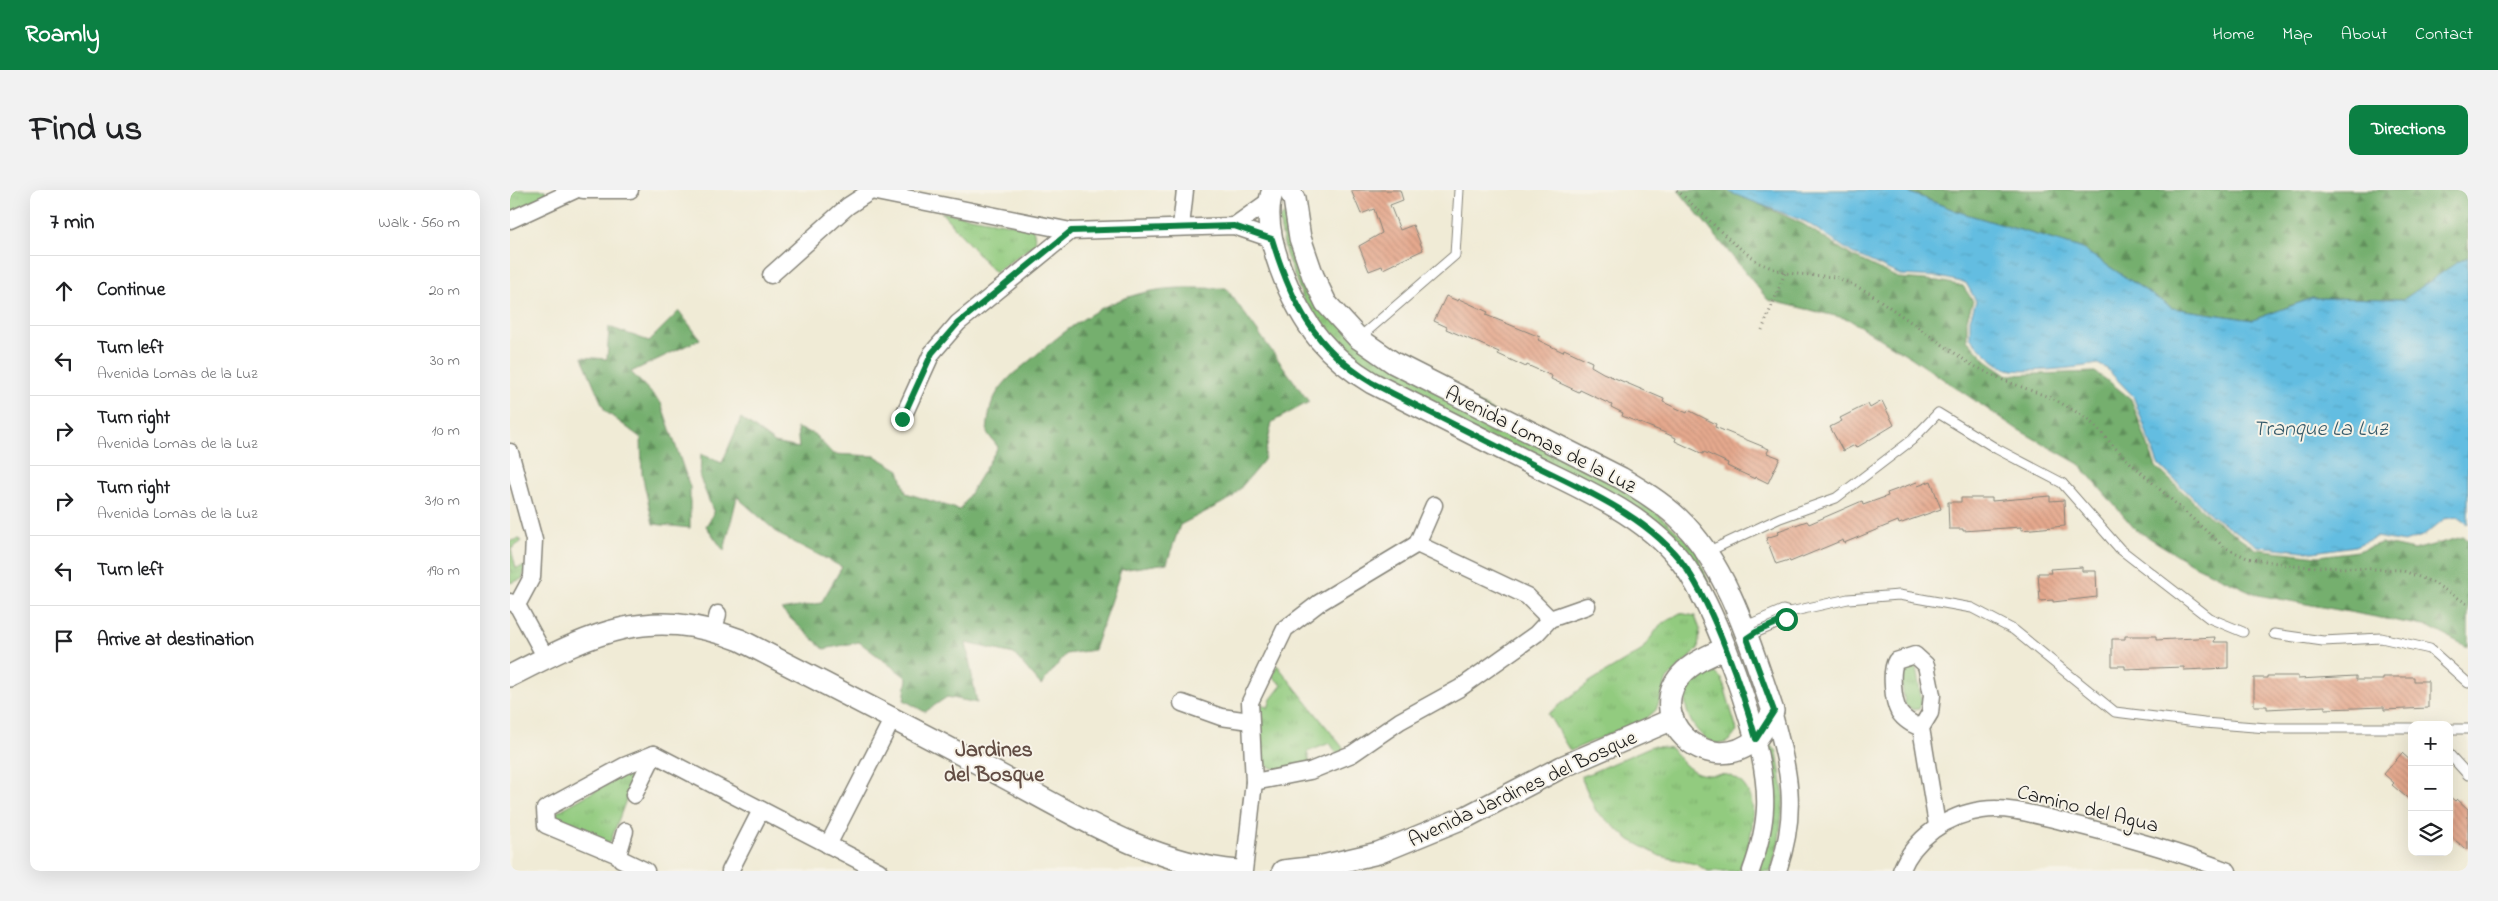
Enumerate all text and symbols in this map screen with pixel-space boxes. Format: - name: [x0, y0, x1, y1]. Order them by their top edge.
- text: Roamly: [25, 18, 100, 53]
- text: Home: [2213, 22, 2254, 48]
- text: Map: [2282, 22, 2313, 48]
- text: About: [2341, 22, 2387, 48]
- text: Contact: [2415, 22, 2473, 48]
- text: Find us: [30, 105, 142, 156]
- button: Directions: [2349, 105, 2468, 155]
- text: 7 min: [50, 208, 94, 238]
- text: Walk · 560 m: [378, 211, 460, 235]
- icon: ahead: [50, 277, 78, 305]
- text: Continue: [97, 277, 165, 304]
- text: 20 m: [429, 279, 460, 303]
- text: Turn left: [97, 335, 164, 362]
- icon: left: [50, 347, 78, 375]
- text: 30 m: [430, 349, 460, 373]
- text: Avenida Lomas de la Luz: [97, 362, 258, 386]
- street label: Avenida Lomas de la Luz: [1439, 380, 1641, 502]
- text: Turn right: [97, 405, 170, 432]
- route end: [891, 408, 914, 431]
- water label: Tranque La Luz: [2253, 414, 2389, 446]
- icon: right: [50, 417, 78, 445]
- text: 10 m: [432, 419, 460, 443]
- text: Avenida Lomas de la Luz: [97, 432, 258, 456]
- text: Turn right: [97, 475, 170, 502]
- icon: right: [50, 487, 78, 515]
- text: 310 m: [425, 489, 460, 513]
- text: Avenida Lomas de la Luz: [97, 502, 258, 526]
- icon: left: [50, 557, 78, 585]
- text: Turn left: [97, 557, 164, 584]
- text: 190 m: [427, 559, 460, 583]
- route start: [1775, 608, 1798, 631]
- icon: arrive: [50, 627, 78, 655]
- text: Arrive at destination: [97, 627, 254, 654]
- map controls: [2408, 721, 2453, 856]
- button: +: [2408, 721, 2453, 766]
- street label: Avenida Jardines del Bosque: [1404, 723, 1642, 856]
- district label: Jardines del Bosque: [944, 735, 1045, 792]
- button: −: [2408, 766, 2453, 811]
- street label: Camino del Agua: [2013, 778, 2162, 844]
- button: layers: [2408, 811, 2453, 856]

